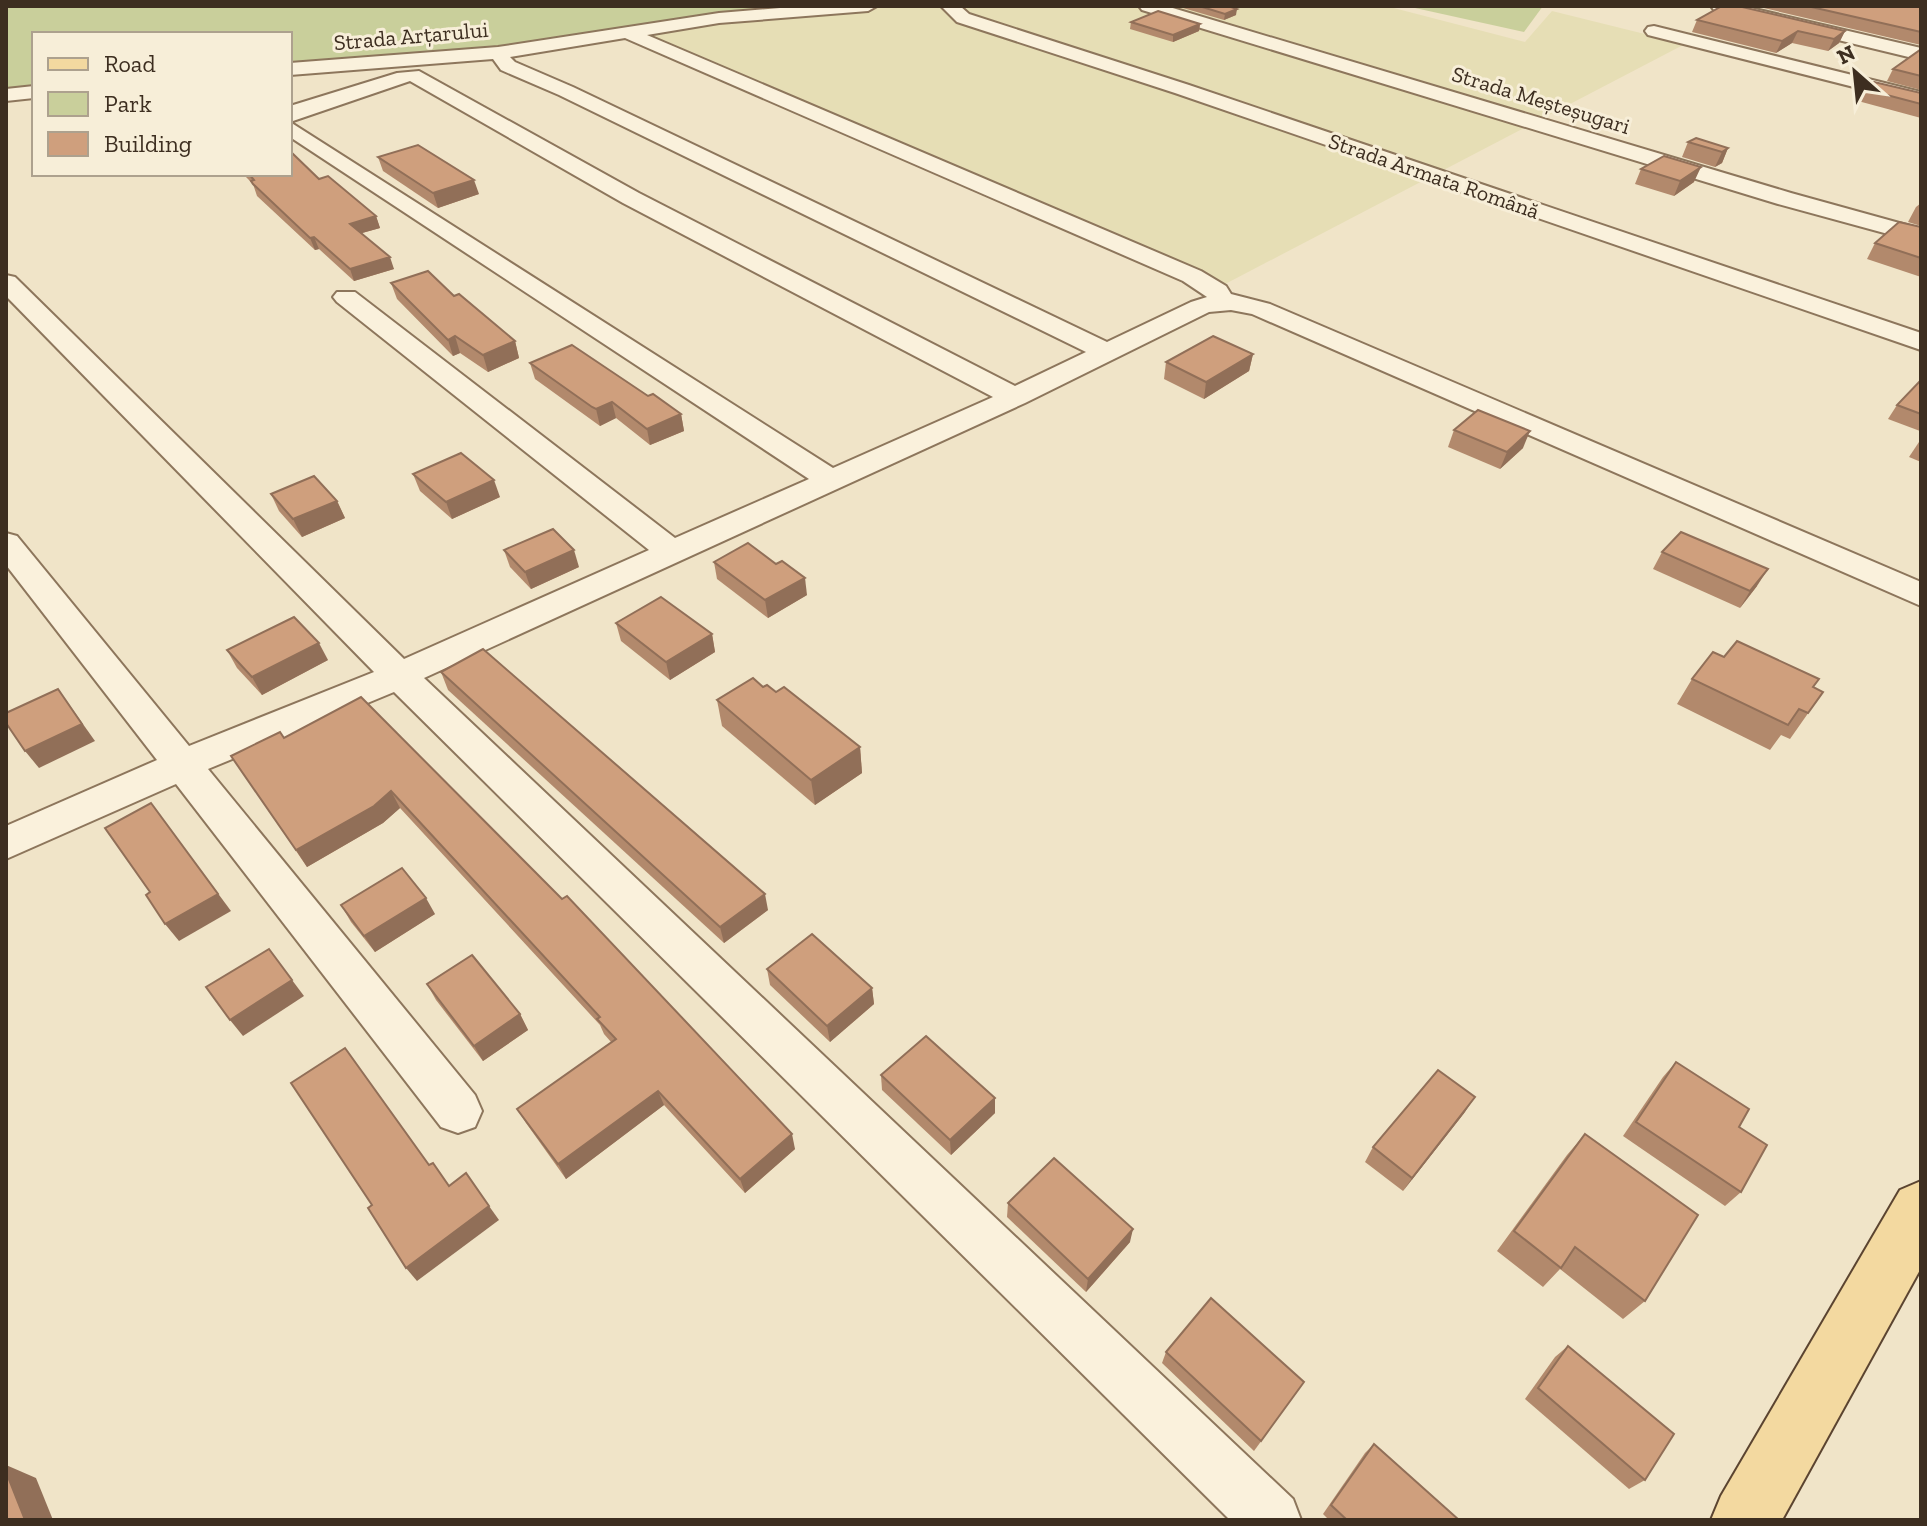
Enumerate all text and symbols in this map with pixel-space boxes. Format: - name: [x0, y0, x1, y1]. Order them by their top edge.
- street label: Strada Arțarului: [333, 16, 489, 56]
- legend: [32, 32, 292, 176]
- north arrow: [1815, 32, 1895, 112]
- text: N: [1833, 39, 1860, 70]
- text: Road: [104, 49, 156, 78]
- street label: Strada Meșteșugari: [1449, 60, 1633, 140]
- text: Park: [104, 89, 152, 118]
- street label: Strada Armata Română: [1325, 127, 1543, 225]
- text: Building: [104, 129, 192, 158]

